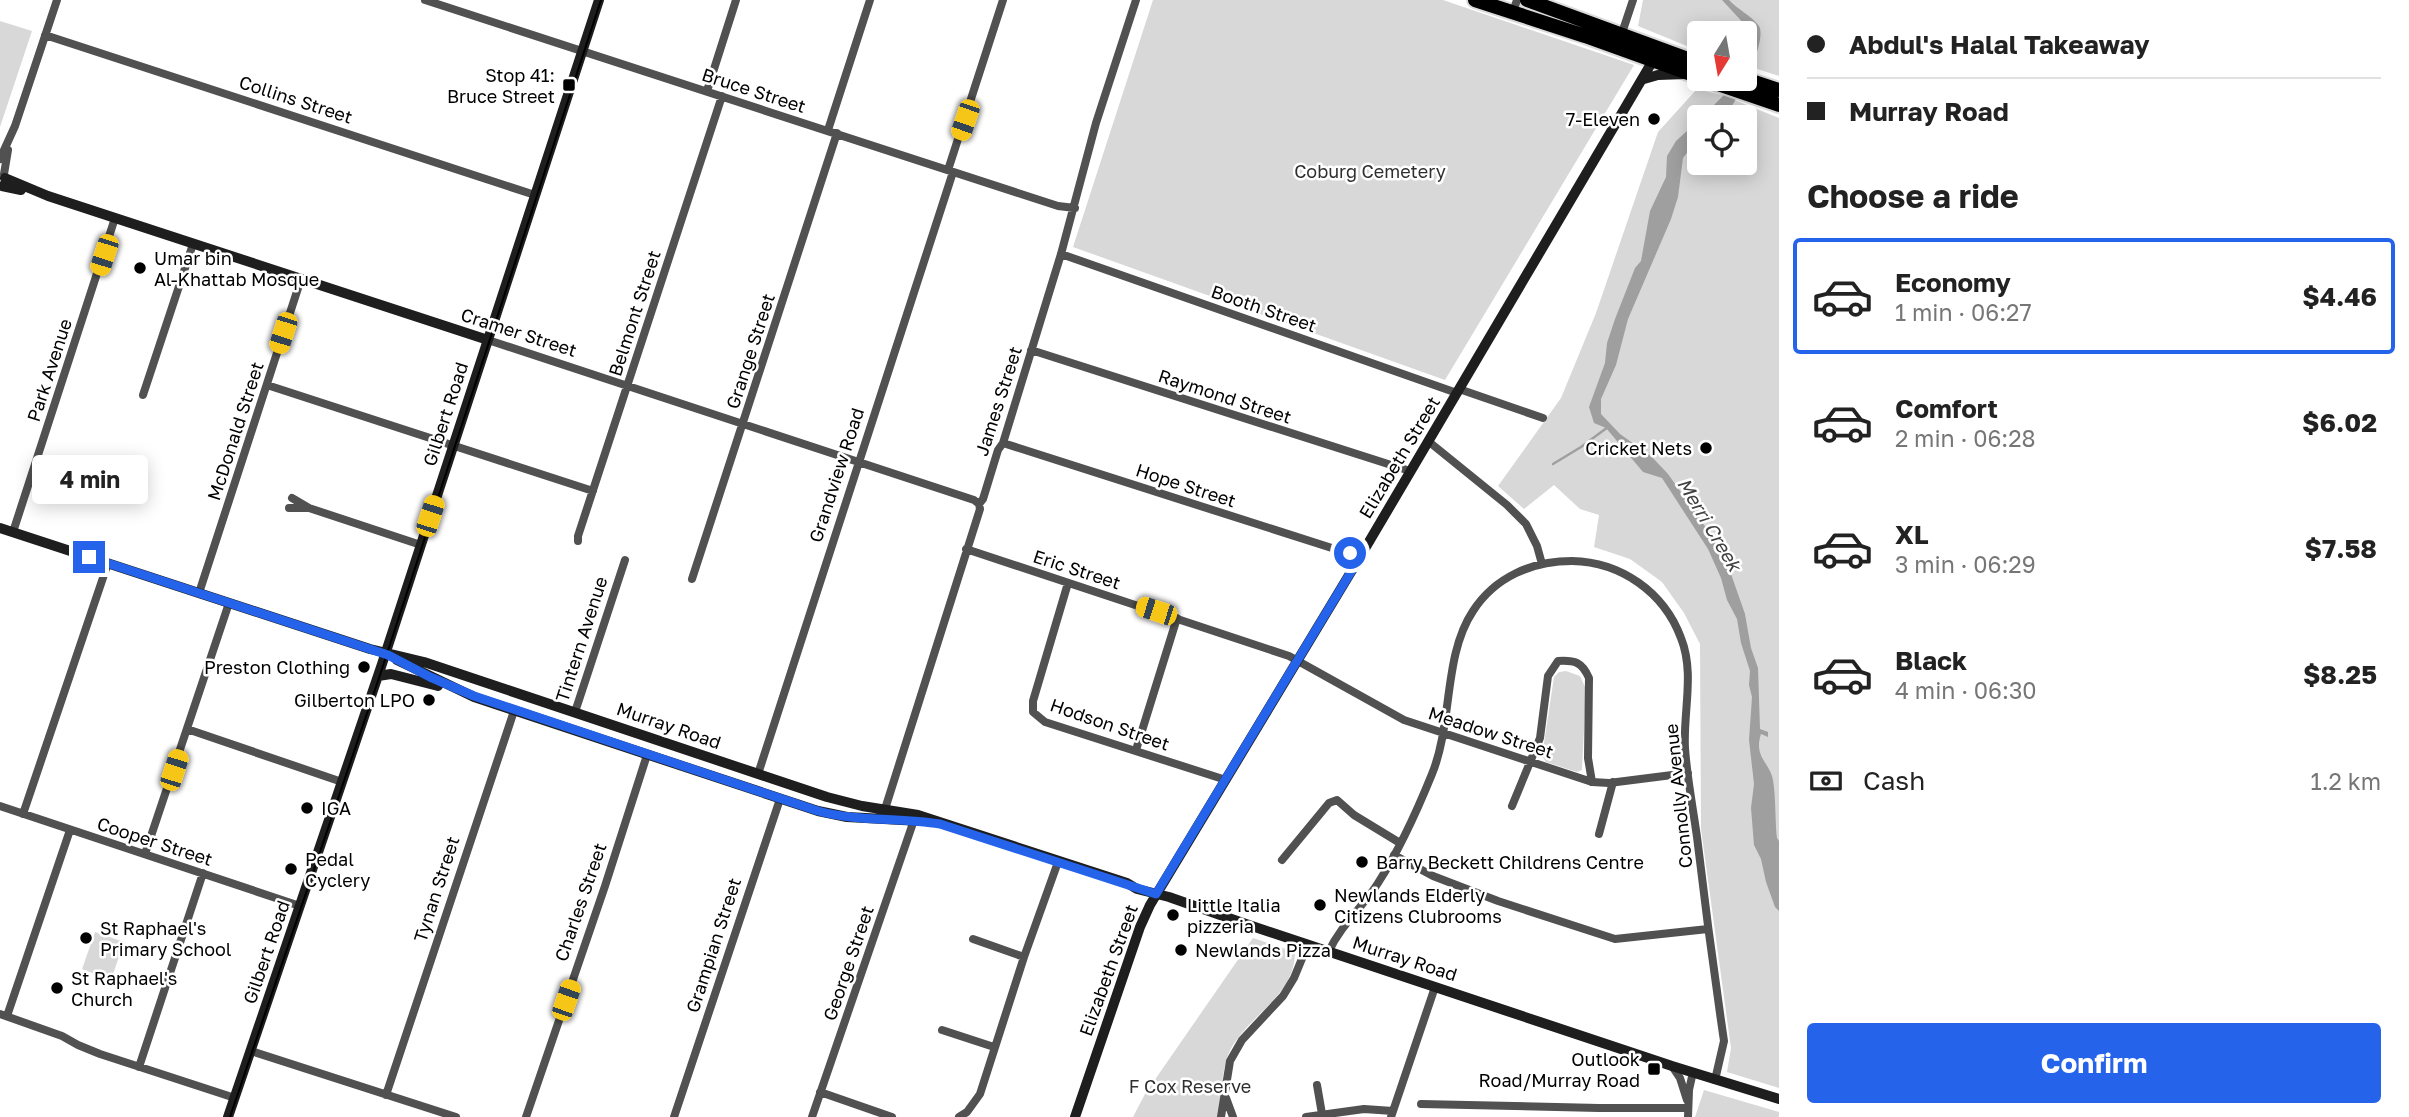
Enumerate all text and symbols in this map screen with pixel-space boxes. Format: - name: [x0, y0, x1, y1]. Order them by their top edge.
- north arrow: [1687, 21, 1757, 91]
- map controls: [1687, 21, 1757, 175]
- text: Abdul's Halal Takeaway: [1849, 29, 2150, 60]
- street label: Bruce Street: [699, 63, 809, 117]
- place label: Stop 41: Bruce Street: [447, 64, 555, 107]
- street label: Collins Street: [237, 70, 355, 128]
- marker: Stop 41: Bruce Street: [561, 77, 577, 93]
- text: Murray Road: [1849, 96, 2009, 127]
- car: [949, 97, 982, 143]
- button: locate: [1687, 105, 1757, 175]
- place label: 7-Eleven: [1566, 108, 1640, 130]
- marker: 7-Eleven: [1646, 111, 1662, 127]
- park label: Coburg Cemetery: [1294, 160, 1446, 182]
- text: Choose a ride: [1807, 177, 2019, 215]
- car: [88, 232, 121, 278]
- place label: Umar bin Al-Khattab Mosque: [154, 247, 319, 290]
- street label: Belmont Street: [603, 247, 665, 379]
- marker: Umar bin Al-Khattab Mosque: [132, 260, 148, 276]
- icon: car: [1811, 265, 1874, 328]
- text: Economy: [1895, 267, 2011, 298]
- street label: Booth Street: [1209, 280, 1319, 336]
- text: $4.46: [2302, 281, 2377, 312]
- street label: Grange Street: [721, 291, 779, 411]
- text: 1 min · 06:27: [1895, 298, 2032, 326]
- street label: Cramer Street: [458, 303, 580, 361]
- car: [267, 310, 300, 356]
- street label: Park Avenue: [22, 316, 76, 424]
- street label: James Street: [970, 343, 1026, 459]
- street label: McDonald Street: [202, 359, 268, 503]
- street label: Gilbert Road: [418, 359, 472, 469]
- street label: Raymond Street: [1156, 364, 1294, 428]
- icon: car: [1811, 391, 1874, 454]
- street label: Elizabeth Street: [1354, 392, 1444, 522]
- text: Comfort: [1895, 393, 1998, 424]
- street label: Grandview Road: [804, 405, 868, 545]
- text: $6.02: [2302, 407, 2377, 438]
- text: 2 min · 06:28: [1895, 424, 2036, 452]
- place label: Cricket Nets: [1585, 437, 1692, 459]
- marker: Cricket Nets: [1698, 440, 1714, 456]
- callout: 4 min: [31, 456, 147, 504]
- street label: Hope Street: [1133, 459, 1239, 511]
- text: 4 min: [60, 465, 120, 493]
- water label: Merri Creek: [1673, 473, 1748, 577]
- car: [414, 493, 447, 539]
- icon: car: [1811, 517, 1874, 580]
- text: XL: [1895, 519, 1929, 550]
- text: $7.58: [2305, 533, 2377, 564]
- route start: [1334, 537, 1366, 569]
- route end: [73, 541, 105, 573]
- street label: Eric Street: [1031, 545, 1123, 593]
- text: 3 min · 06:29: [1895, 550, 2036, 578]
- street label: Tintern Avenue: [550, 573, 612, 705]
- car: [1133, 595, 1180, 627]
- icon: car: [1811, 643, 1874, 706]
- text: Black: [1895, 645, 1967, 676]
- place label: Preston Clothing: [204, 656, 350, 678]
- marker: Preston Clothing: [356, 659, 372, 675]
- text: $8.25: [2303, 659, 2377, 690]
- text: 4 min · 06:30: [1895, 676, 2037, 704]
- place label: Gilberton LPO: [294, 689, 415, 711]
- marker: Gilberton LPO: [421, 692, 437, 708]
- street label: Hodson Street: [1047, 693, 1173, 755]
- street label: Murray Road: [614, 697, 724, 753]
- street label: Meadow Street: [1426, 701, 1556, 763]
- street label: Connolly Avenue: [1659, 723, 1697, 869]
- car: [158, 747, 191, 793]
- icon: cash: [1807, 762, 1845, 800]
- text: Cash: [1863, 765, 1925, 796]
- text: 1.2 km: [2311, 767, 2381, 795]
- place label: IGA: [321, 797, 351, 819]
- marker: IGA: [299, 800, 315, 816]
- street label: Cooper Street: [94, 812, 216, 870]
- street label: Tynan Street: [409, 833, 463, 945]
- street label: Charles Street: [549, 840, 611, 964]
- place label: Pedal Cyclery: [305, 848, 370, 891]
- place label: Barry Beckett Childrens Centre: [1376, 851, 1644, 873]
- marker: Barry Beckett Childrens Centre: [1354, 854, 1370, 870]
- marker: Pedal Cyclery: [283, 861, 299, 877]
- street label: Grampian Street: [681, 875, 745, 1015]
- place label: Newlands Elderly Citizens Clubrooms: [1334, 884, 1502, 927]
- place label: Little Italia pizzeria: [1187, 894, 1281, 937]
- street label: Gilbert Road: [238, 897, 294, 1007]
- marker: Newlands Elderly Citizens Clubrooms: [1312, 897, 1328, 913]
- street label: Elizabeth Street: [1074, 901, 1142, 1039]
- street label: George Street: [818, 903, 878, 1023]
- marker: Little Italia pizzeria: [1165, 907, 1181, 923]
- place label: St Raphael's Primary School: [100, 917, 232, 960]
- marker: St Raphael's Primary School: [78, 930, 94, 946]
- street label: Murray Road: [1350, 931, 1460, 985]
- place label: Newlands Pizza: [1195, 939, 1331, 961]
- marker: Newlands Pizza: [1173, 942, 1189, 958]
- place label: St Raphael's Church: [71, 967, 177, 1010]
- car: [550, 977, 583, 1023]
- marker: St Raphael's Church: [49, 980, 65, 996]
- button: Confirm: [1807, 1023, 2381, 1103]
- place label: Outlook Road/Murray Road: [1479, 1048, 1640, 1091]
- marker: Outlook Road/Murray Road: [1646, 1061, 1662, 1077]
- park label: F Cox Reserve: [1129, 1075, 1251, 1097]

